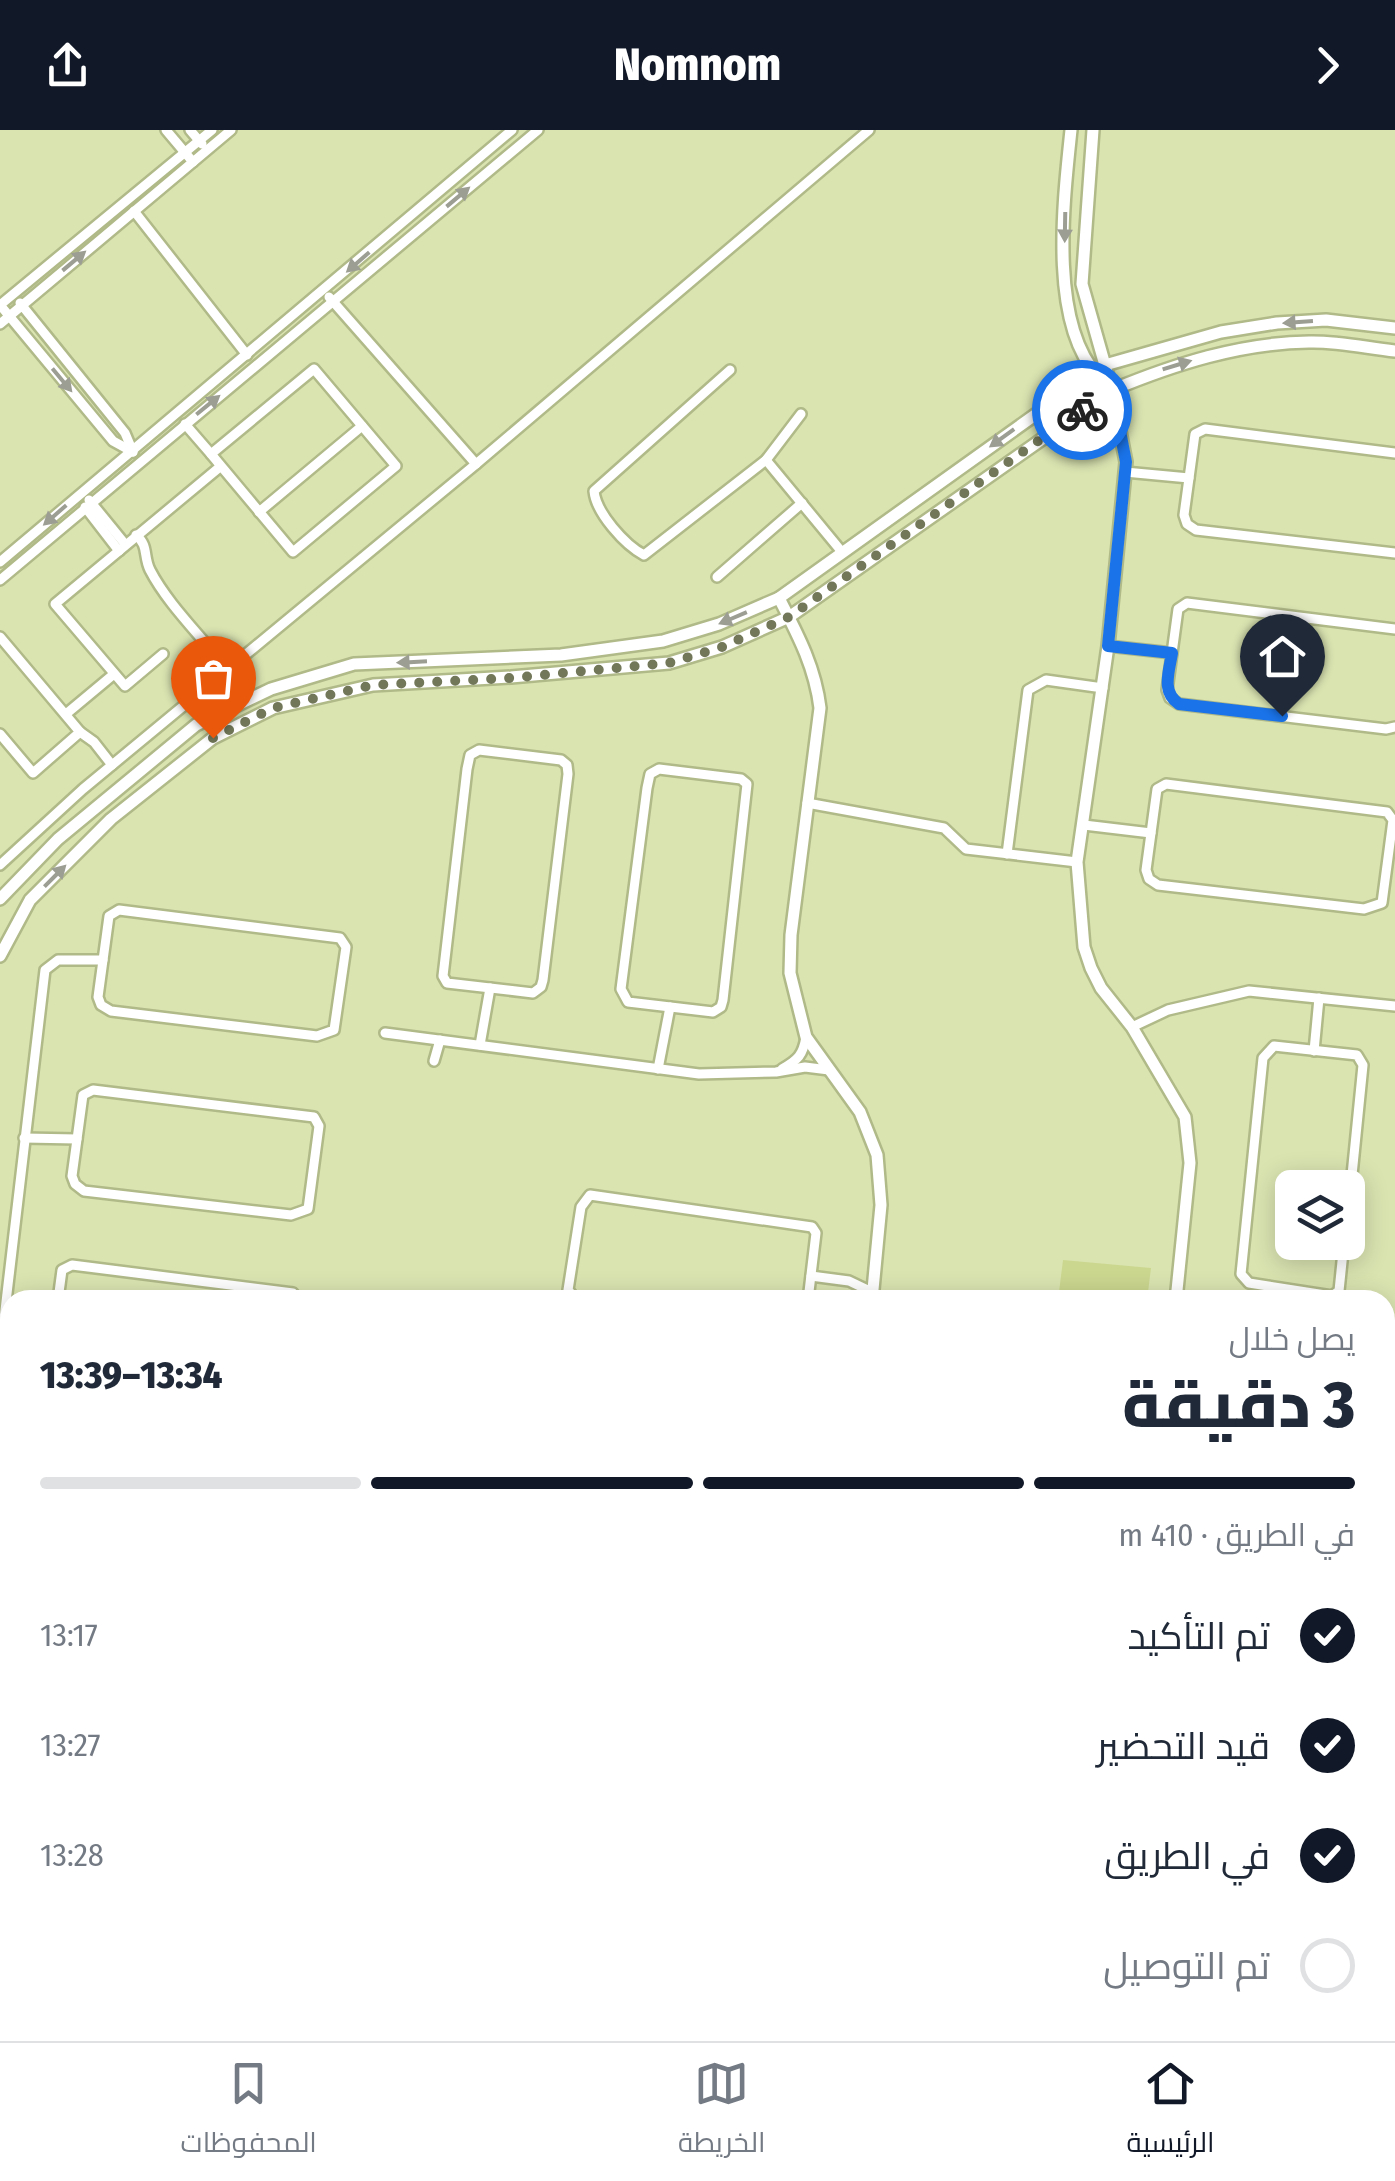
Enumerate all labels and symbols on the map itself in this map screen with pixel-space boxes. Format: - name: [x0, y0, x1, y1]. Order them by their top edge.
- one-way arrow: [446, 187, 471, 208]
- one-way arrow: [1057, 212, 1073, 244]
- one-way arrow: [346, 250, 371, 272]
- one-way arrow: [62, 251, 87, 272]
- one-way arrow: [1282, 314, 1313, 330]
- one-way arrow: [1162, 357, 1193, 372]
- courier: [1032, 360, 1132, 460]
- one-way arrow: [51, 367, 73, 392]
- one-way arrow: [196, 395, 221, 416]
- one-way arrow: [988, 427, 1015, 447]
- one-way arrow: [43, 504, 68, 526]
- one-way arrow: [718, 610, 747, 626]
- pin: [1240, 614, 1325, 717]
- pin: [171, 636, 256, 739]
- one-way arrow: [396, 654, 428, 670]
- one-way arrow: [42, 865, 66, 888]

